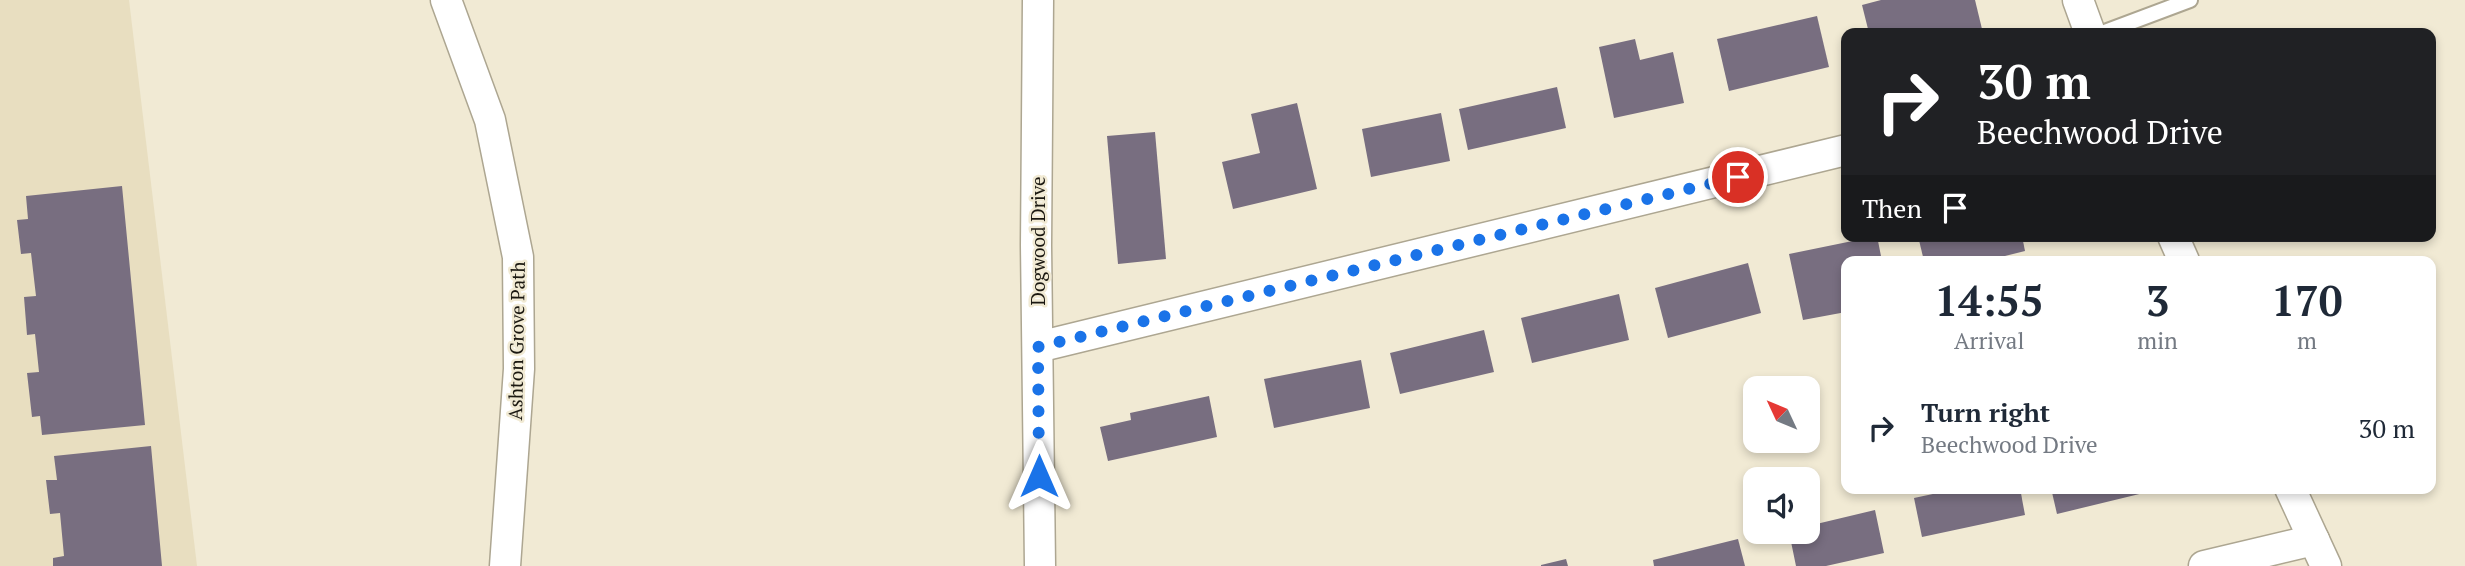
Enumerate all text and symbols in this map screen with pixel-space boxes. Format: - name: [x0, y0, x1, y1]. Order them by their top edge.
- text: 30 m: [1977, 48, 2091, 113]
- icon: right: [1862, 56, 1953, 147]
- text: Beechwood Drive: [1977, 111, 2223, 153]
- pin: [1708, 147, 1768, 207]
- icon: arrive: [1719, 158, 1757, 196]
- street label: Dogwood Drive: [1025, 176, 1050, 306]
- icon: arrive: [1936, 189, 1974, 227]
- text: Then: [1862, 191, 1922, 225]
- street label: Ashton Grove Path: [502, 261, 530, 421]
- text: 14:55: [1935, 272, 2044, 328]
- text: 3: [2146, 272, 2169, 328]
- text: 170: [2271, 272, 2342, 328]
- text: Arrival: [1954, 325, 2024, 356]
- text: min: [2137, 325, 2178, 356]
- text: m: [2297, 325, 2317, 356]
- north arrow: [1743, 376, 1820, 453]
- map controls: [1743, 376, 1820, 544]
- text: Turn right: [1921, 395, 2050, 429]
- icon: right: [1862, 409, 1900, 447]
- text: 30 m: [2359, 411, 2415, 445]
- text: Beechwood Drive: [1921, 429, 2098, 460]
- position arrow: [1002, 439, 1076, 513]
- button: sound: [1743, 467, 1820, 544]

